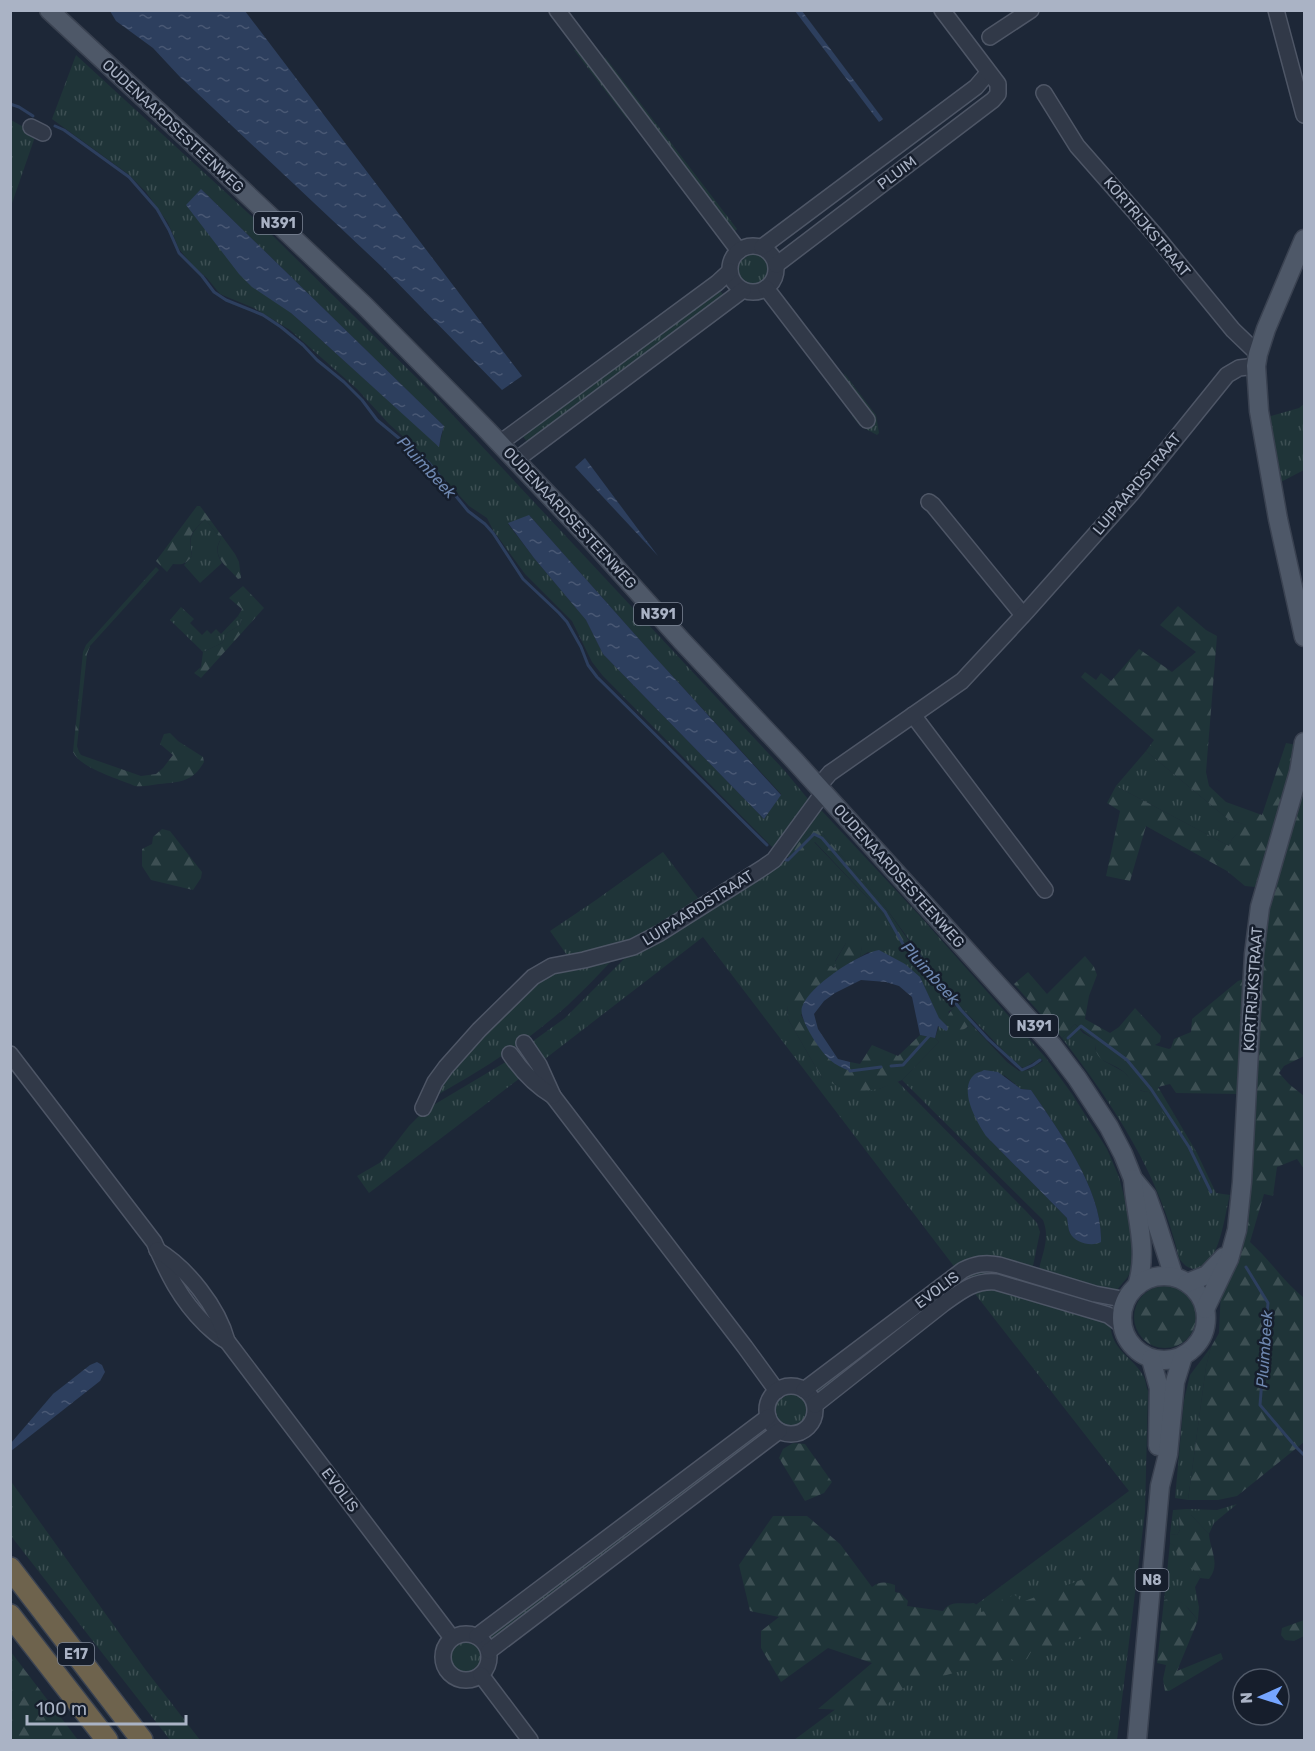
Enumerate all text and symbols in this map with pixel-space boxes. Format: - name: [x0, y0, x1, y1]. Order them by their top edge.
- street label: OUDENAARDSESTEENWEG: [99, 56, 247, 196]
- street label: PLUIM: [874, 152, 920, 194]
- street label: KORTRIJKSTRAAT: [1100, 173, 1194, 281]
- road number: N391: [254, 212, 302, 234]
- street label: LUIPAARDSTRAAT: [1089, 429, 1185, 539]
- water label: Pluimbeek: [393, 432, 461, 503]
- street label: OUDENAARDSESTEENWEG: [500, 444, 640, 592]
- road number: N391: [634, 603, 682, 625]
- street label: OUDENAARDSESTEENWEG: [830, 801, 968, 951]
- street label: LUIPAARDSTRAAT: [639, 866, 757, 949]
- street label: KORTRIJKSTRAAT: [1240, 926, 1266, 1052]
- water label: Pluimbeek: [898, 938, 964, 1009]
- road number: N391: [1010, 1015, 1058, 1037]
- street label: EVOLIS: [911, 1268, 963, 1312]
- water label: Pluimbeek: [1252, 1309, 1277, 1388]
- street label: EVOLIS: [318, 1464, 362, 1516]
- road number: N8: [1136, 1569, 1168, 1591]
- road number: E17: [58, 1643, 94, 1665]
- north arrow: [1231, 1667, 1291, 1727]
- scale bar: [27, 1688, 186, 1726]
- text: N: [1237, 1692, 1256, 1704]
- text: 100 m: [36, 1698, 87, 1720]

